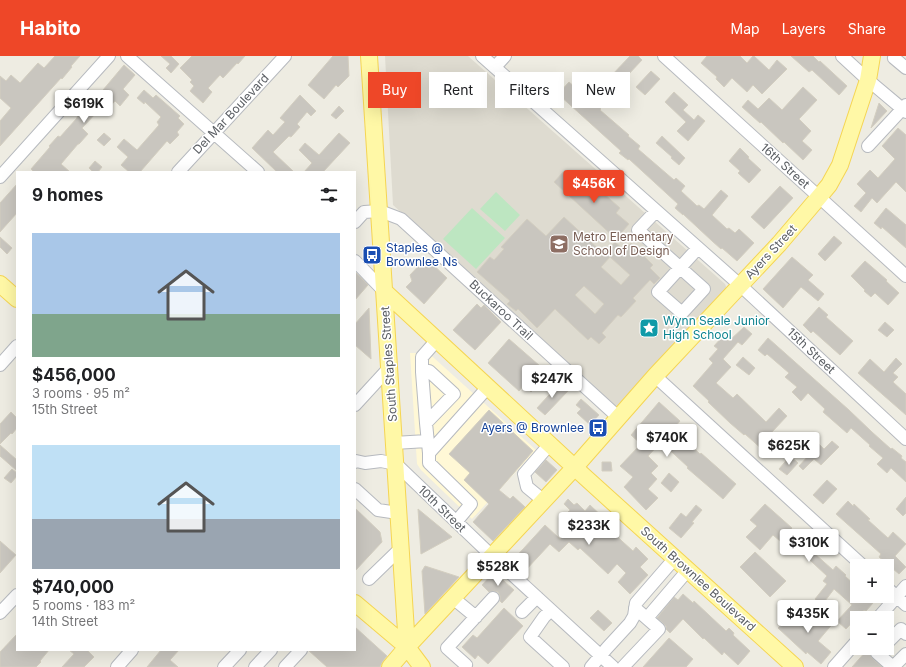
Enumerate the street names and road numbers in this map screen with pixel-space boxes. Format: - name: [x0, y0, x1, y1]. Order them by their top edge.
- street label: Del Mar Boulevard: [190, 70, 272, 157]
- street label: 16th Street: [758, 140, 813, 192]
- street label: Ayers Street: [742, 221, 800, 282]
- street label: Buckaroo Trail: [466, 276, 536, 343]
- street label: South Staples Street: [377, 306, 400, 422]
- street label: 15th Street: [784, 325, 839, 377]
- street label: 10th Street: [415, 482, 470, 535]
- street label: South Brownlee Boulevard: [638, 523, 759, 634]

